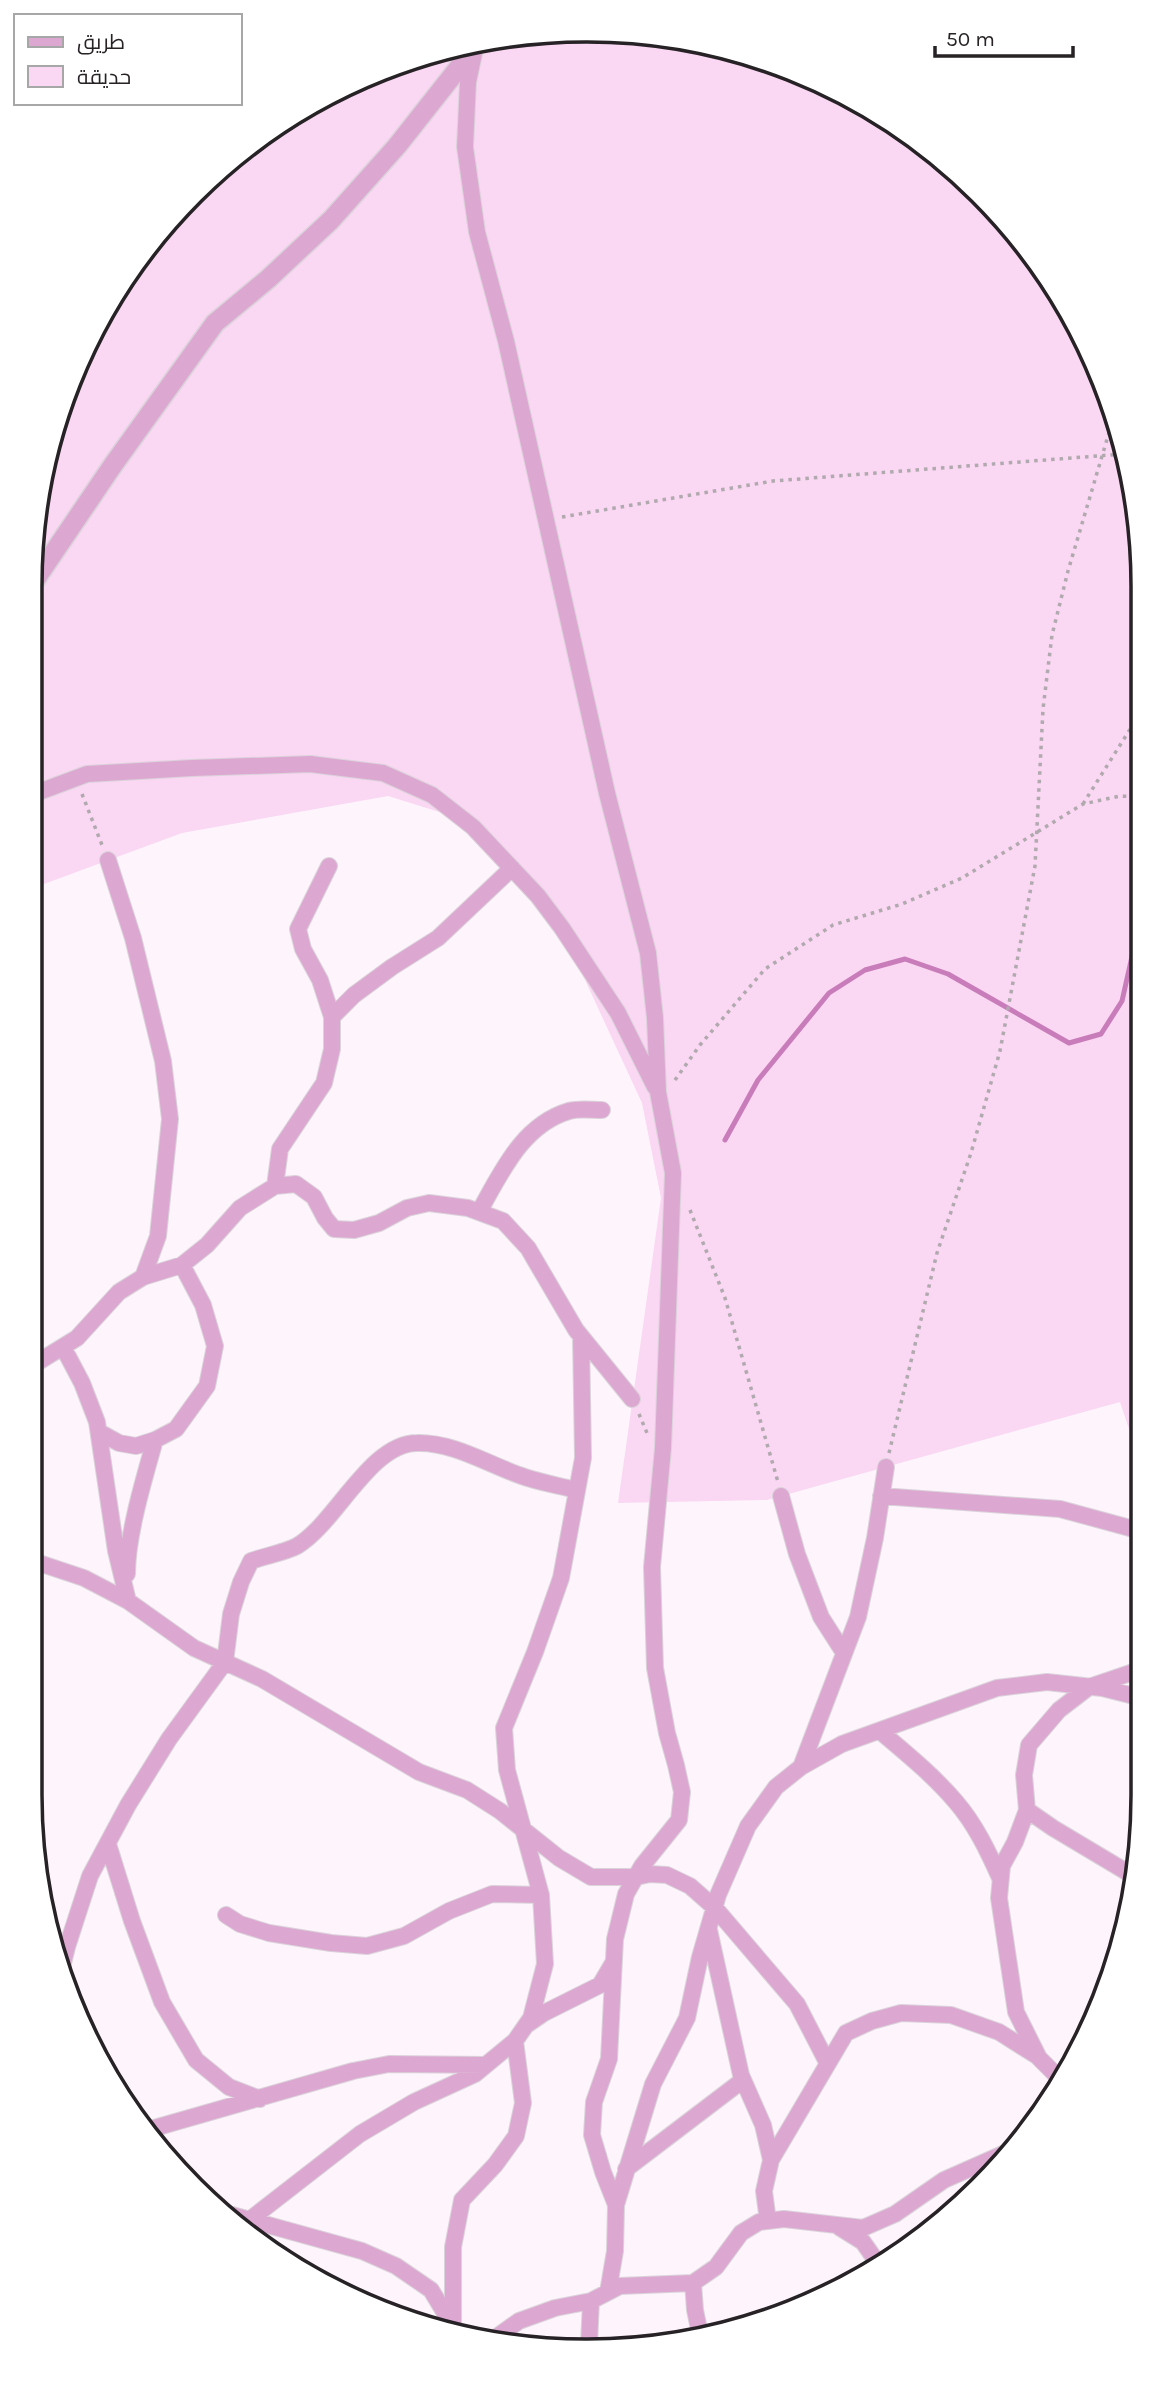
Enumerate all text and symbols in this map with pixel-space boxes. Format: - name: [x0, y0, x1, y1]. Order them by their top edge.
- legend: [14, 14, 242, 105]
- scale bar: [935, 14, 1073, 58]
- text: 50 m: [946, 27, 995, 51]
- text: طريق: [77, 30, 125, 55]
- text: حديقة: [77, 65, 131, 89]

